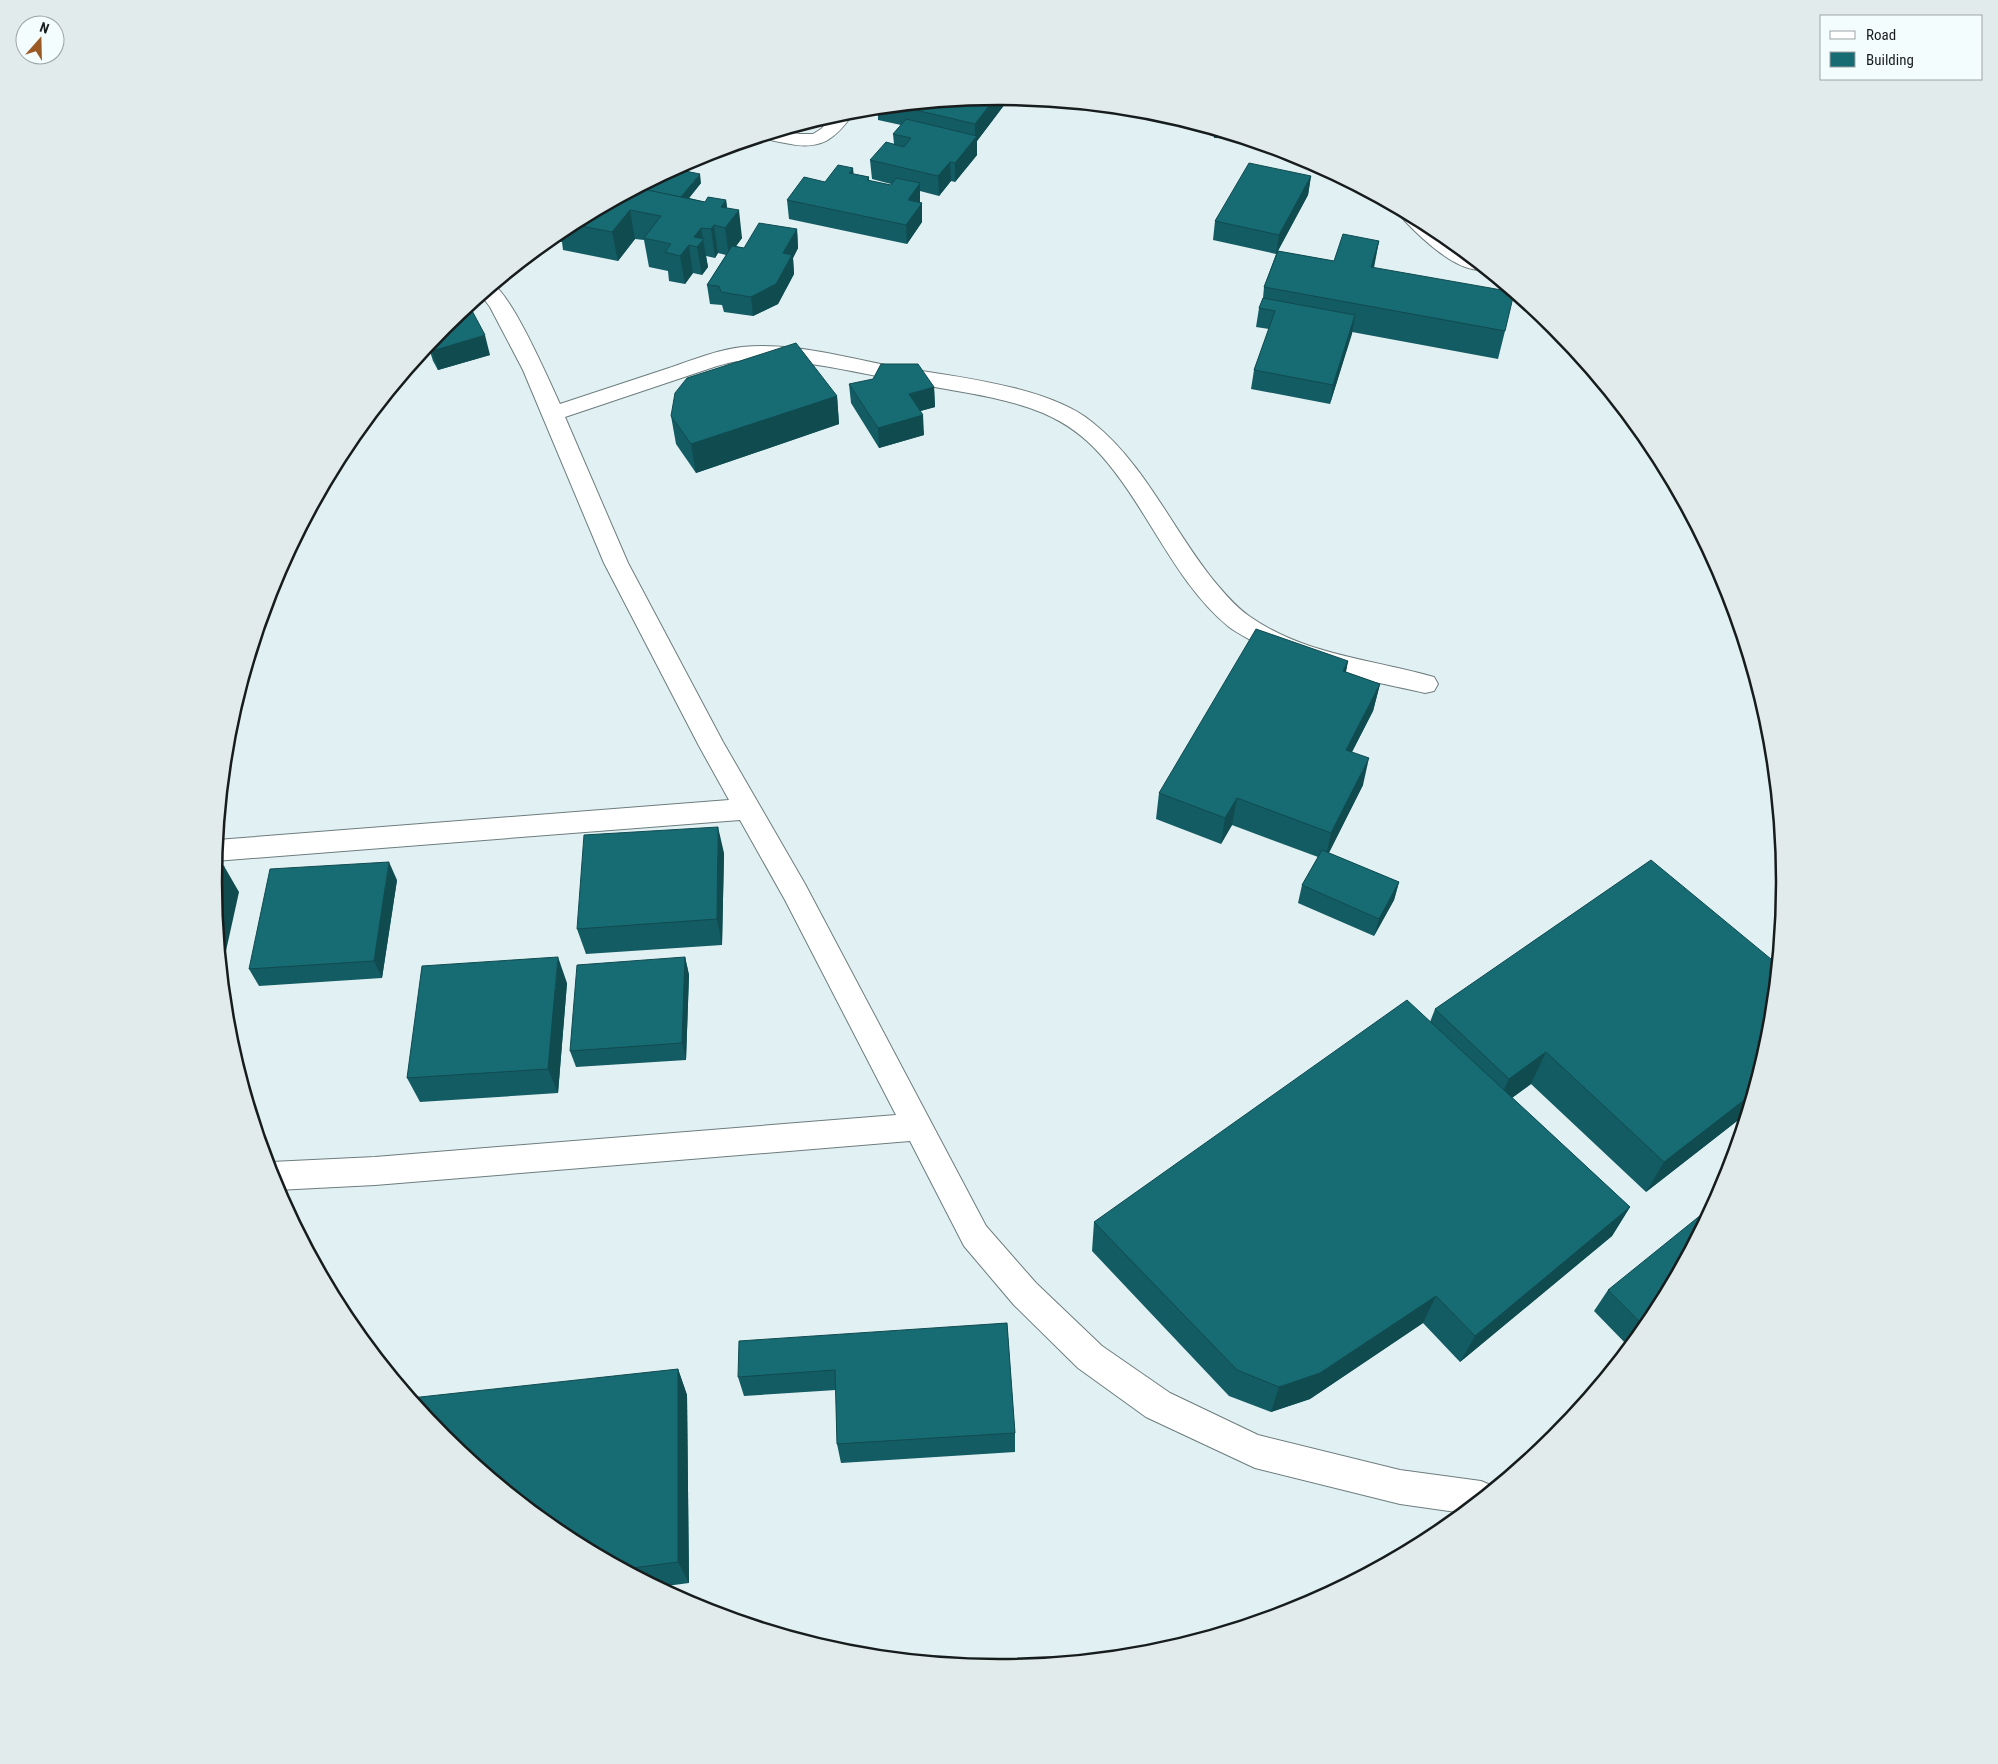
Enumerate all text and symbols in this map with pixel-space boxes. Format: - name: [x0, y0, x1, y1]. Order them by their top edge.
- north arrow: [15, 15, 65, 65]
- legend: [1820, 15, 1983, 80]
- text: N: [38, 19, 51, 37]
- text: Road: [1866, 26, 1896, 44]
- text: Building: [1866, 51, 1914, 69]

